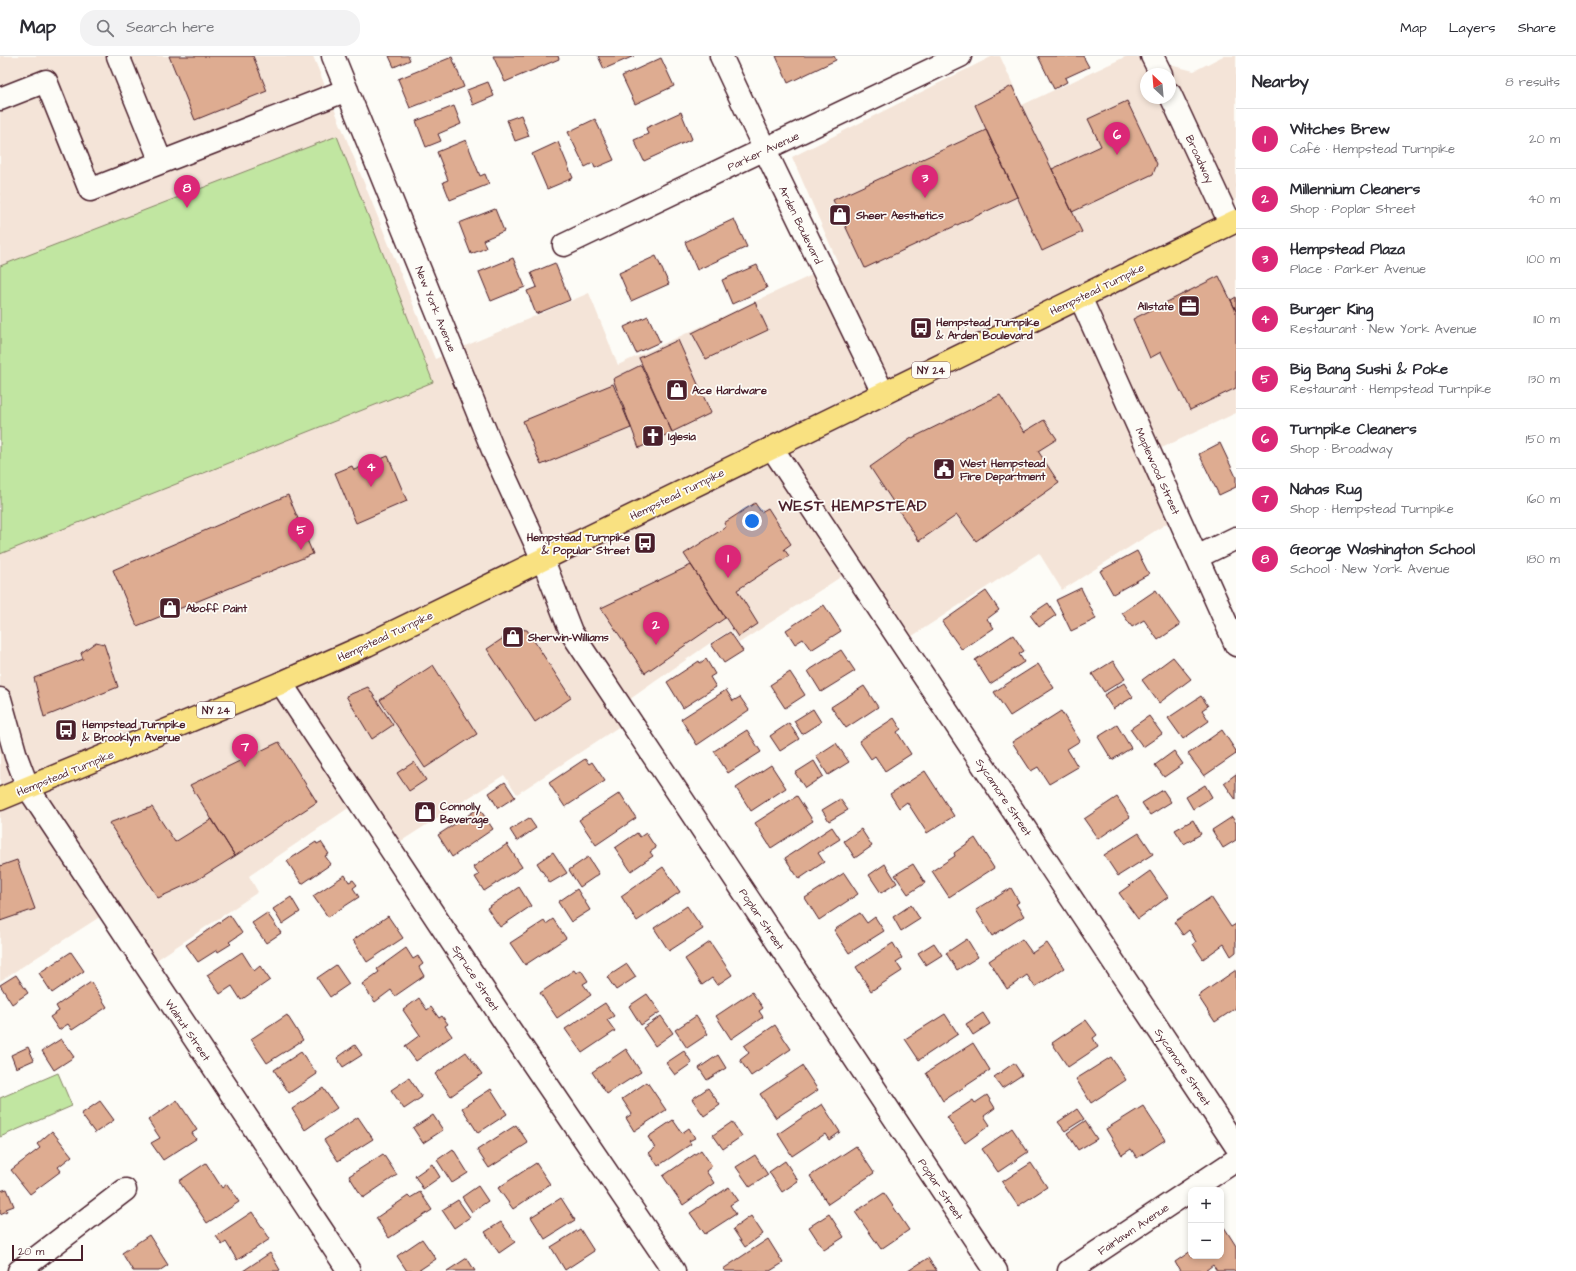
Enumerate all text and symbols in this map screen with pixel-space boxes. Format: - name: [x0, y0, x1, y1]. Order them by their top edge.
- search box: [80, 10, 360, 46]
- text: Map: [20, 14, 56, 41]
- icon: search: [94, 17, 116, 39]
- text: Search here: [126, 17, 215, 38]
- text: Map: [1400, 18, 1427, 38]
- text: Layers: [1449, 18, 1496, 38]
- text: Share: [1518, 18, 1556, 38]
- north arrow: [1140, 68, 1176, 104]
- text: Nearby: [1252, 70, 1309, 94]
- text: 8 results: [1505, 73, 1560, 91]
- text: Witches Brew: [1290, 119, 1390, 140]
- pin: 6: [1104, 122, 1130, 155]
- street label: Parker Avenue: [725, 128, 802, 175]
- text: 1: [1264, 130, 1266, 148]
- text: 20 m: [1529, 130, 1560, 148]
- street label: Broadway: [1181, 133, 1217, 186]
- text: Café · Hempstead Turnpike: [1290, 140, 1455, 158]
- pin: 3: [912, 165, 938, 198]
- pin: 8: [174, 175, 200, 208]
- text: Millennium Cleaners: [1290, 179, 1420, 200]
- street label: Arden Boulevard: [775, 184, 826, 267]
- text: 2: [1261, 190, 1269, 208]
- text: 40 m: [1528, 190, 1560, 208]
- text: Shop · Poplar Street: [1290, 200, 1416, 218]
- shop icon: Sheer Aesthetics: [827, 202, 853, 228]
- place label: Sheer Aesthetics: [855, 208, 944, 223]
- text: Hempstead Plaza: [1290, 239, 1405, 260]
- text: 3: [1262, 250, 1268, 268]
- text: 100 m: [1527, 250, 1560, 268]
- street label: Hempstead Turnpike: [1047, 260, 1147, 319]
- text: Place · Parker Avenue: [1290, 260, 1426, 278]
- street label: New York Avenue: [412, 264, 460, 354]
- office icon: Allstate: [1176, 293, 1202, 319]
- place label: Allstate: [1138, 299, 1174, 314]
- text: Burger King: [1290, 299, 1373, 320]
- text: 4: [1261, 310, 1269, 328]
- text: 110 m: [1533, 310, 1560, 328]
- bus stop icon: Hempstead Turnpike & Arden Boulevard: [908, 315, 934, 341]
- place label: Hempstead Turnpike & Arden Boulevard: [935, 315, 1039, 343]
- text: Restaurant · New York Avenue: [1290, 320, 1477, 338]
- text: Big Bang Sushi & Poke: [1290, 359, 1448, 380]
- road number: NY 24: [912, 362, 950, 378]
- text: 5: [1260, 370, 1270, 388]
- text: 130 m: [1528, 370, 1560, 388]
- shop icon: Ace Hardware: [664, 377, 690, 403]
- text: Restaurant · Hempstead Turnpike: [1290, 380, 1491, 398]
- place label: Ace Hardware: [692, 383, 767, 398]
- text: Turnpike Cleaners: [1290, 419, 1417, 440]
- church icon: Iglesia: [640, 423, 666, 449]
- street label: Maplewood Street: [1132, 425, 1184, 518]
- place label: Iglesia: [668, 429, 696, 446]
- text: 6: [1261, 430, 1269, 448]
- text: 150 m: [1526, 430, 1560, 448]
- text: Shop · Broadway: [1290, 440, 1393, 458]
- pin: 4: [358, 454, 384, 487]
- public building icon: West Hempstead Fire Department: [931, 456, 957, 482]
- place label: West Hempstead Fire Department: [959, 456, 1046, 485]
- street label: Hempstead Turnpike: [627, 465, 727, 524]
- text: Nahas Rug: [1290, 479, 1362, 500]
- text: 7: [1261, 490, 1269, 508]
- text: 160 m: [1527, 490, 1560, 508]
- district label: WEST HEMPSTEAD: [777, 496, 928, 517]
- text: Shop · Hempstead Turnpike: [1290, 500, 1454, 518]
- your location: [742, 511, 762, 531]
- pin: 5: [288, 517, 314, 550]
- place label: Hempstead Turnpike & Popular Street: [526, 530, 631, 559]
- bus stop icon: Hempstead Turnpike & Popular Street: [632, 530, 658, 556]
- text: George Washington School: [1290, 539, 1475, 560]
- pin: 1: [715, 545, 741, 578]
- text: 8: [1261, 550, 1269, 568]
- text: 180 m: [1526, 550, 1560, 568]
- text: School · New York Avenue: [1290, 560, 1450, 578]
- shop icon: Aboff Paint: [157, 595, 183, 621]
- place label: Aboff Paint: [186, 601, 248, 616]
- street label: Hempstead Turnpike: [335, 608, 435, 665]
- pin: 2: [643, 612, 669, 645]
- shop icon: Sherwin-Williams: [500, 624, 526, 650]
- place label: Sherwin-Williams: [527, 630, 609, 645]
- road number: NY 24: [197, 702, 235, 718]
- bus stop icon: Hempstead Turnpike & Brooklyn Avenue: [53, 717, 79, 743]
- place label: Hempstead Turnpike & Brooklyn Avenue: [81, 717, 185, 747]
- pin: 7: [232, 734, 258, 767]
- street label: Hempstead Turnpike: [14, 747, 116, 800]
- street label: Sycamore Street: [971, 755, 1035, 840]
- shop icon: Connolly Beverage: [412, 799, 438, 825]
- place label: Connolly Beverage: [440, 799, 489, 829]
- street label: Poplar Street: [735, 886, 788, 953]
- street label: Spruce Street: [449, 942, 503, 1015]
- street label: Walnut Street: [161, 996, 214, 1065]
- street label: Sycamore Street: [1150, 1025, 1214, 1110]
- street label: Poplar Street: [914, 1156, 967, 1223]
- map controls: [1188, 1187, 1224, 1259]
- button: +: [1188, 1187, 1224, 1223]
- street label: Fairlawn Avenue: [1095, 1200, 1172, 1259]
- button: −: [1188, 1223, 1224, 1259]
- scale bar: [12, 1243, 83, 1262]
- text: 20 m: [18, 1244, 44, 1259]

